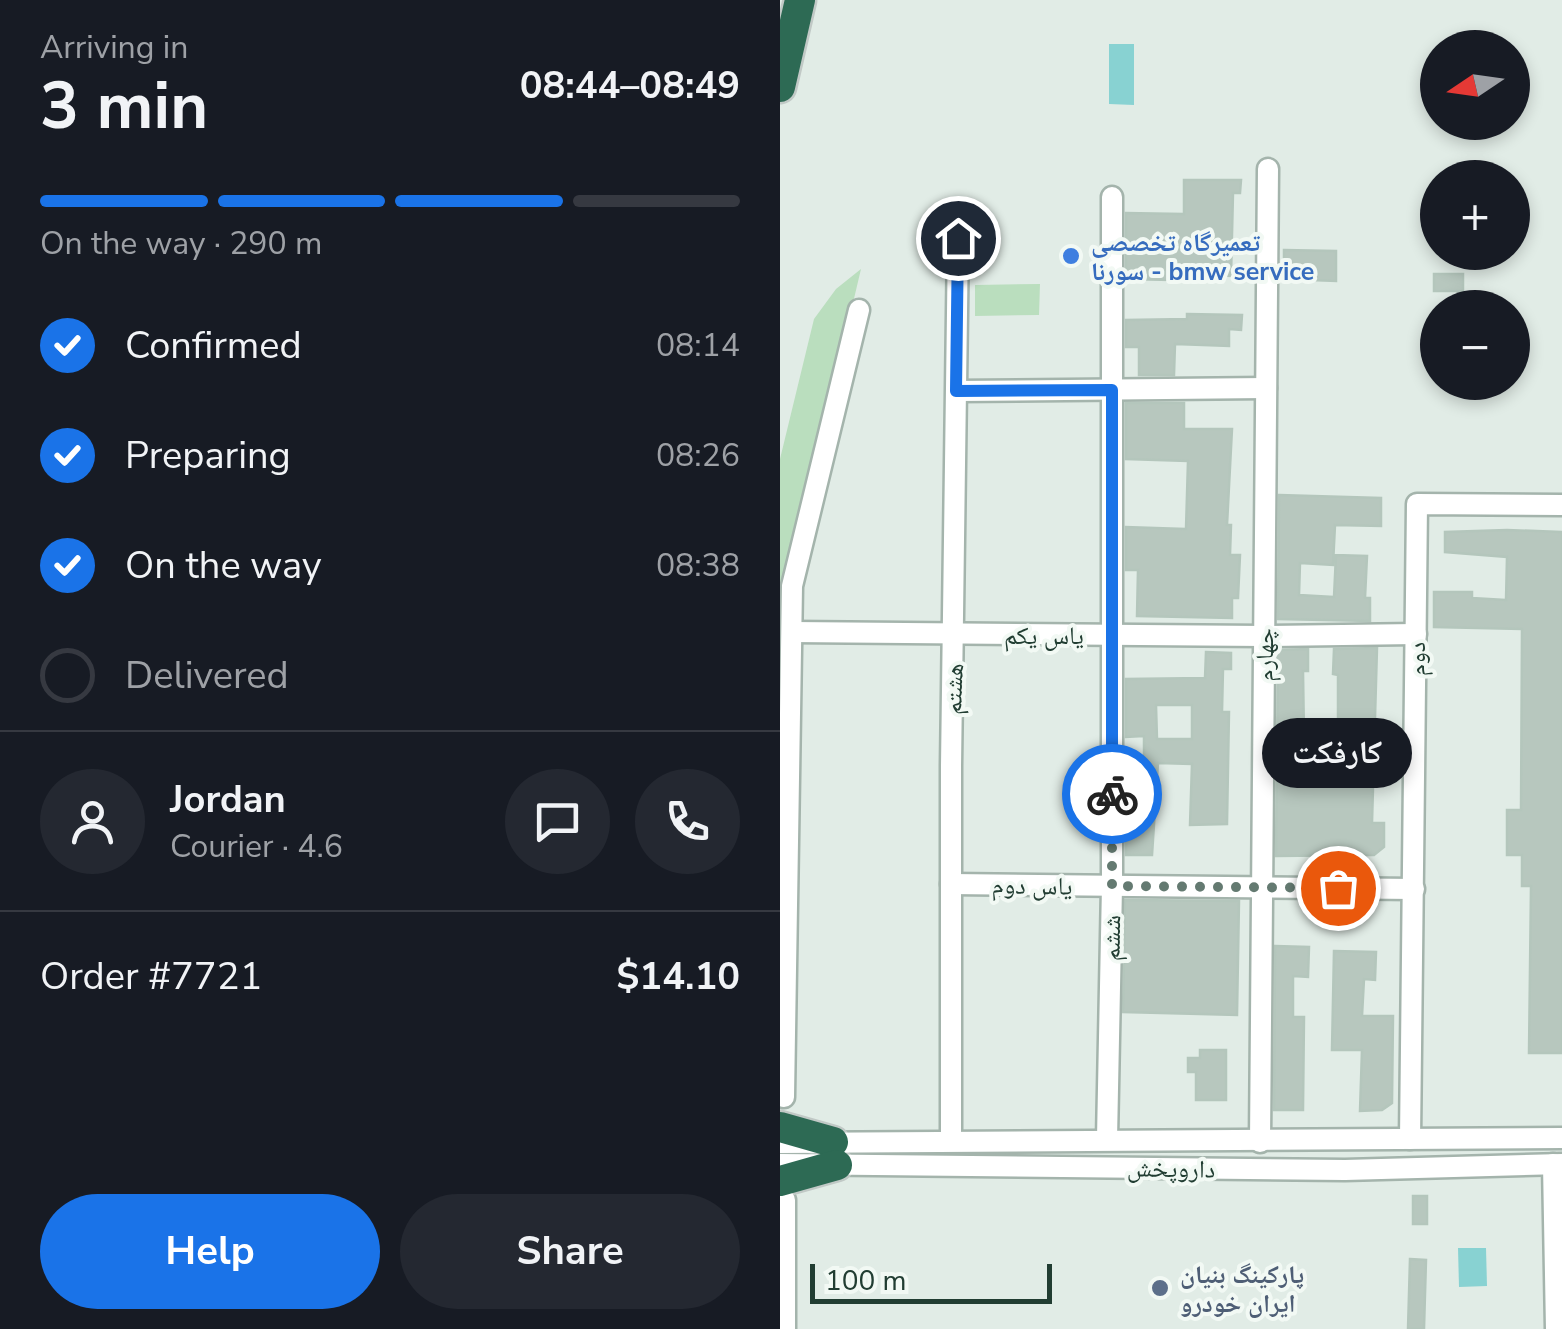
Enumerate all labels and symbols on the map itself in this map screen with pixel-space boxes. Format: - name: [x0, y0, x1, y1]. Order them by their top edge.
- north arrow: [1420, 30, 1530, 140]
- pin: [916, 196, 1001, 281]
- place label: تعمیرگاه تخصصی سورنا - bmw service: [1091, 226, 1314, 289]
- marker: تعمیرگاه تخصصی سورنا - bmw service: [1060, 245, 1082, 267]
- street label: یاس یکم: [1004, 619, 1084, 653]
- street label: چهارم: [1248, 628, 1282, 682]
- street label: دوم: [1400, 642, 1434, 676]
- street label: هشتم: [936, 663, 972, 715]
- callout: کارفکت: [1263, 718, 1413, 788]
- courier: [1062, 744, 1162, 844]
- pin: [1296, 846, 1381, 931]
- street label: یاس دوم: [991, 868, 1073, 904]
- street label: ششم: [1095, 915, 1129, 961]
- street label: داروپخش: [1127, 1151, 1215, 1187]
- place label: پارکینگ بنیان ایران خودرو: [1180, 1258, 1304, 1321]
- scale bar: [810, 1259, 1052, 1304]
- marker: پارکینگ بنیان ایران خودرو: [1149, 1277, 1171, 1299]

